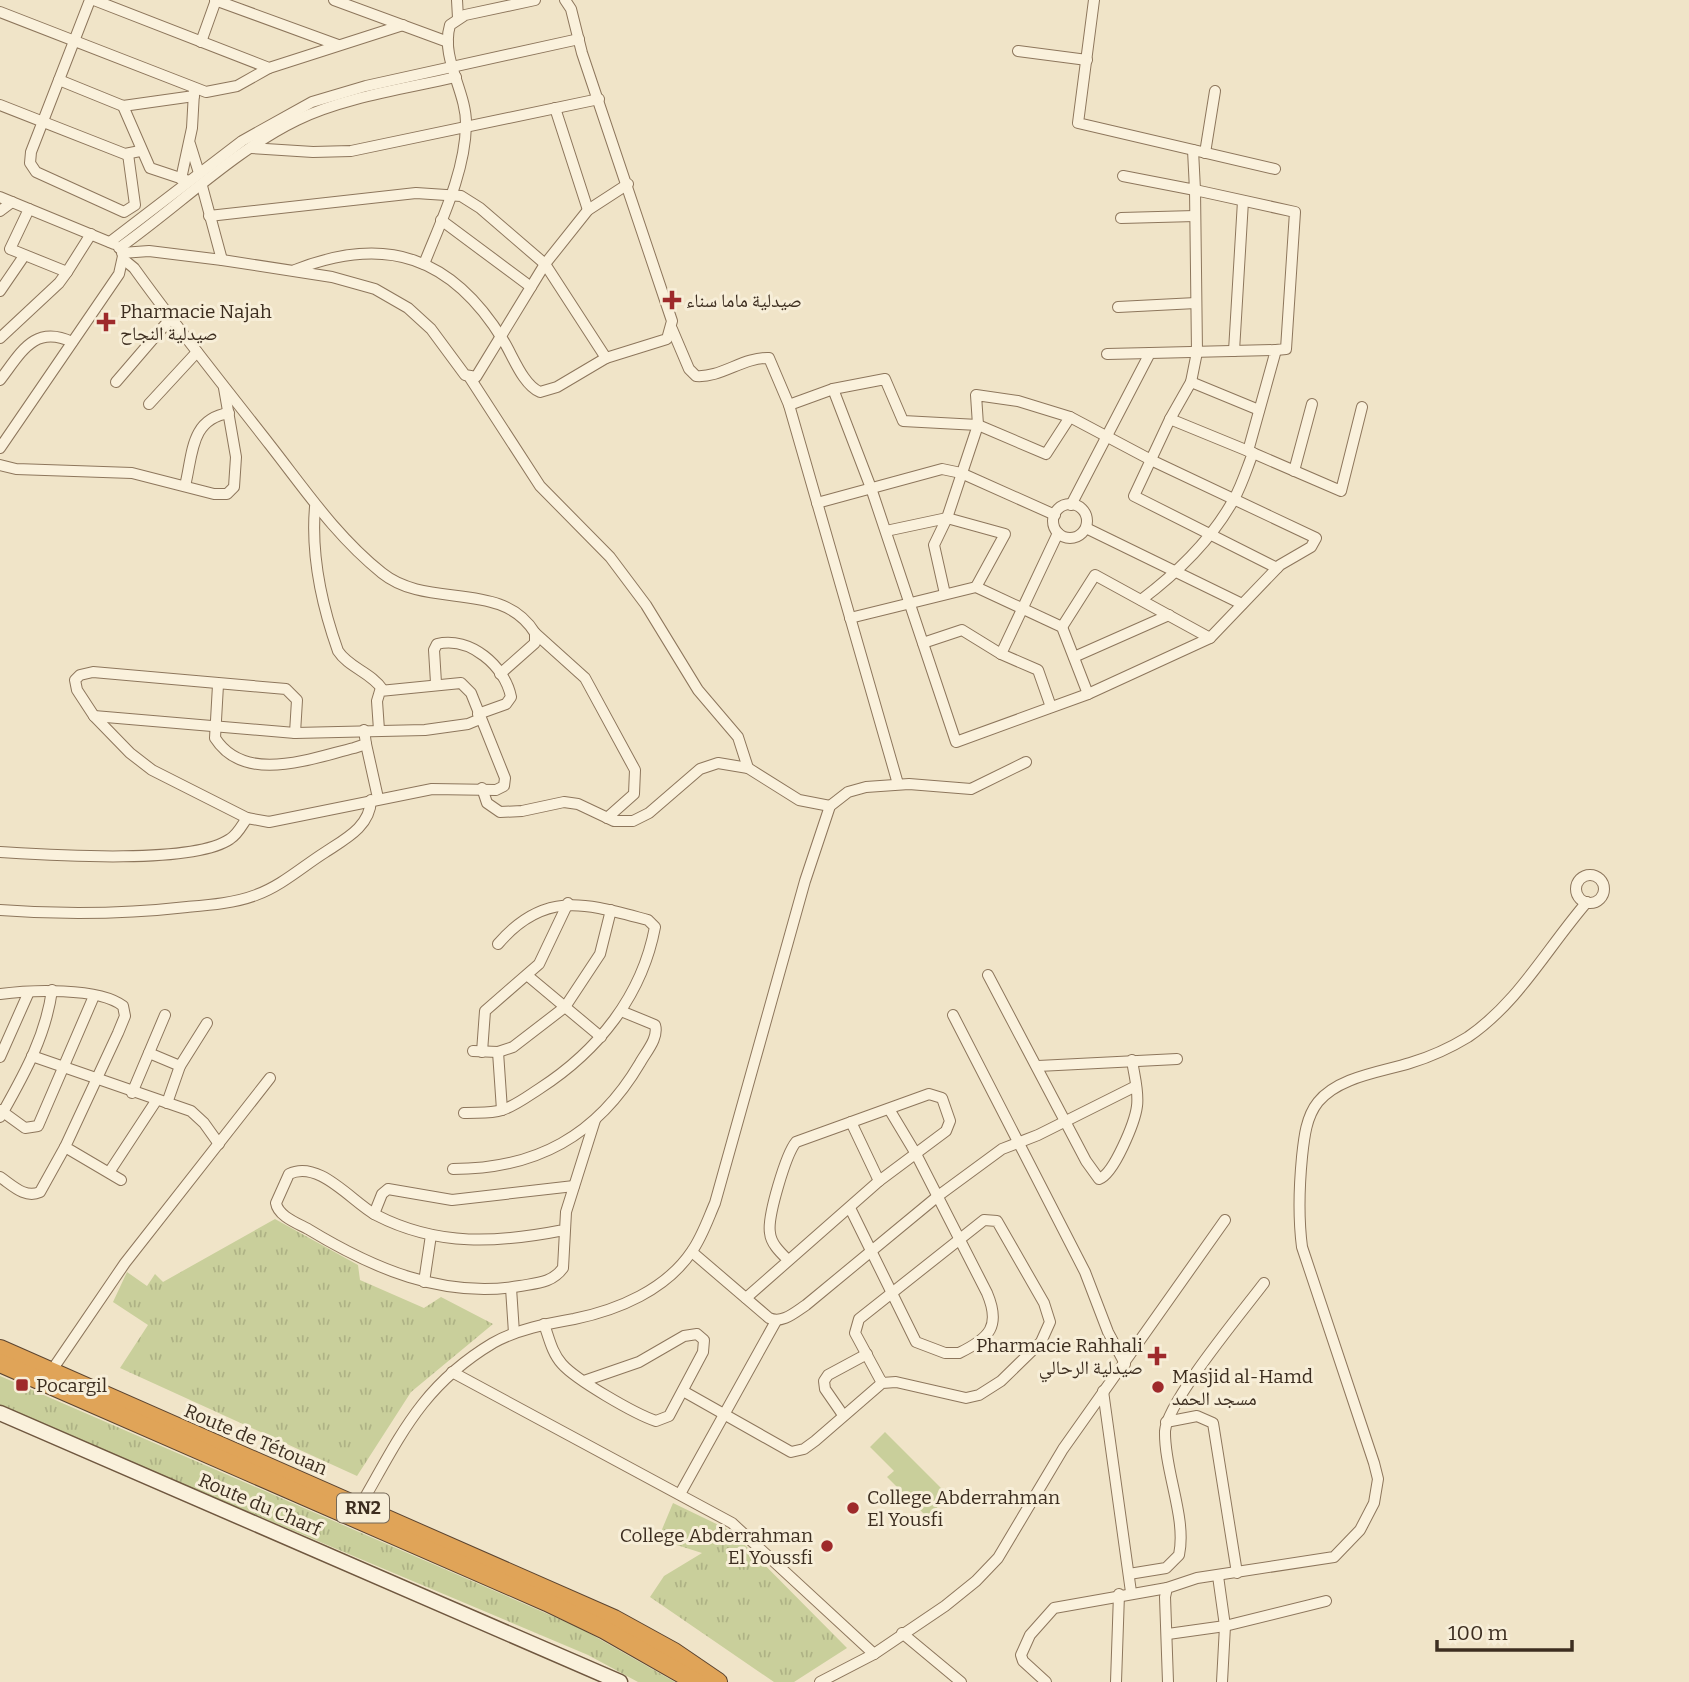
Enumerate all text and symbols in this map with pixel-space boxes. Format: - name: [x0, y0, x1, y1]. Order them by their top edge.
- place label: صيدلية ماما سناء: [686, 289, 802, 312]
- marker: صيدلية ماما سناء: [664, 292, 680, 308]
- place label: Pharmacie Najah صيدلية النجاح: [120, 300, 272, 345]
- marker: Pharmacie Najah صيدلية النجاح: [98, 314, 114, 330]
- place label: Pharmacie Rahhali صيدلية الرحالي: [976, 1334, 1143, 1383]
- marker: Pharmacie Rahhali صيدلية الرحالي: [1149, 1348, 1165, 1364]
- place label: Masjid al-Hamd مسجد الحمد: [1172, 1365, 1313, 1410]
- place label: Pocargil: [36, 1374, 107, 1397]
- marker: Pocargil: [14, 1377, 30, 1393]
- marker: Masjid al-Hamd مسجد الحمد: [1150, 1379, 1166, 1395]
- street label: Route de Tétouan: [181, 1399, 331, 1480]
- street label: Route du Charf: [195, 1468, 326, 1541]
- place label: College Abderrahman El Yousfi: [867, 1486, 1060, 1531]
- road number: RN2: [337, 1493, 389, 1522]
- marker: College Abderrahman El Yousfi: [845, 1500, 861, 1516]
- place label: College Abderrahman El Youssfi: [620, 1524, 813, 1569]
- marker: College Abderrahman El Youssfi: [819, 1538, 835, 1554]
- scale bar: [1437, 1608, 1572, 1652]
- text: 100 m: [1448, 1620, 1508, 1646]

